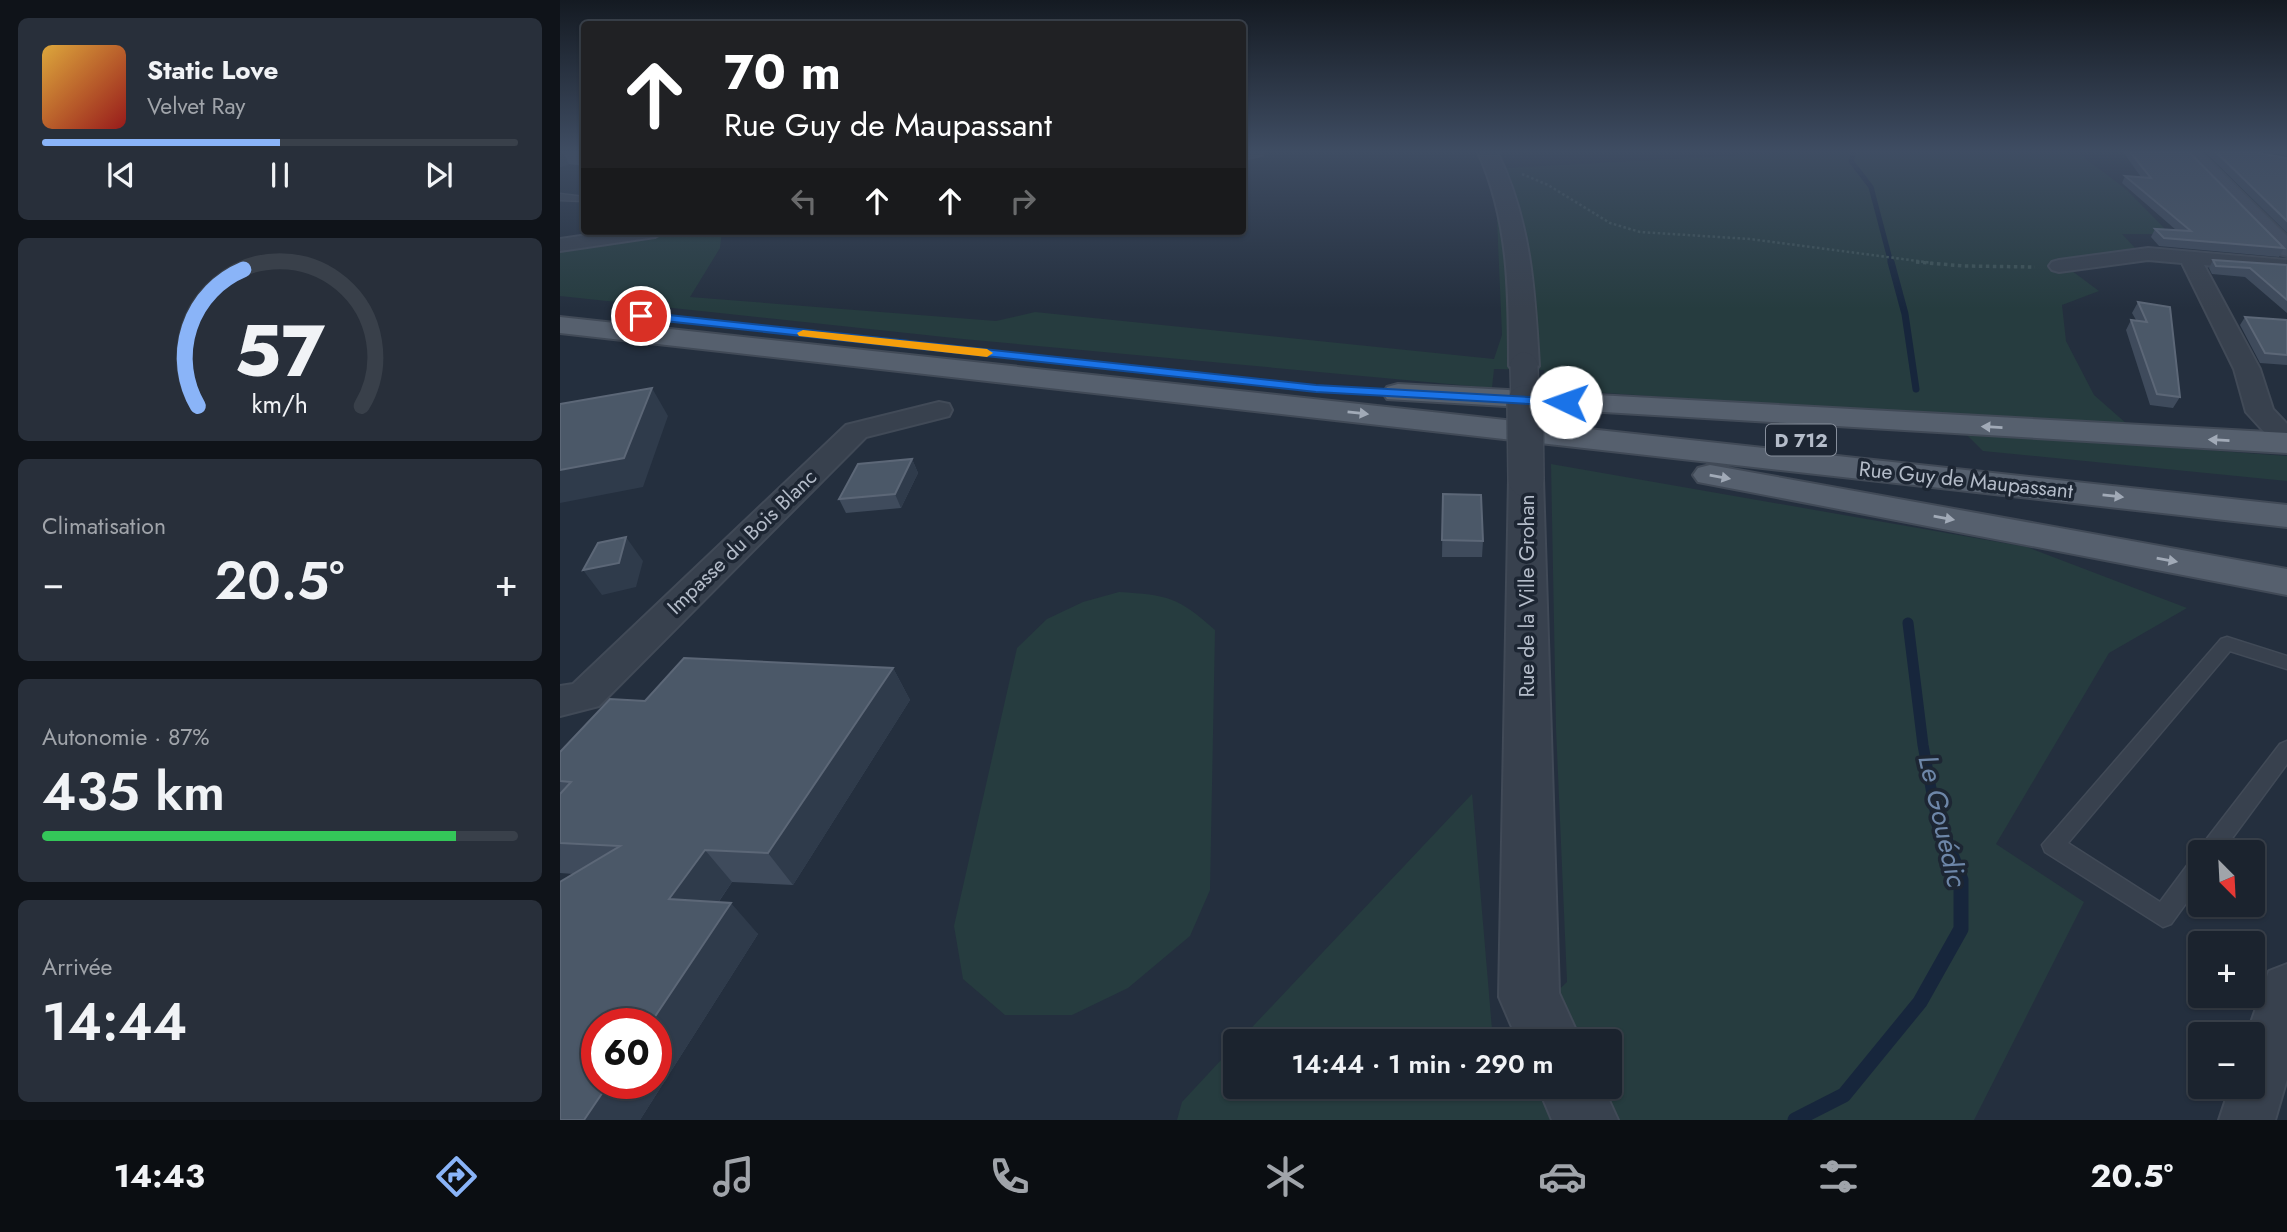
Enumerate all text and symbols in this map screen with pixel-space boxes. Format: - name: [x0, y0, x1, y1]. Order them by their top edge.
- text: 70 m: [724, 37, 841, 107]
- icon: ahead: [609, 49, 700, 140]
- text: Static Love: [147, 51, 279, 89]
- text: Velvet Ray: [147, 89, 245, 123]
- text: Rue Guy de Maupassant: [724, 102, 1052, 148]
- icon: previous: [102, 156, 140, 194]
- icon: pause: [261, 156, 299, 194]
- icon: next: [420, 156, 458, 194]
- icon: left: [785, 182, 823, 220]
- icon: ahead: [858, 182, 896, 220]
- icon: ahead: [931, 182, 969, 220]
- icon: right: [1004, 182, 1042, 220]
- pin: [611, 286, 671, 346]
- icon: arrive: [622, 297, 660, 335]
- text: 57: [235, 298, 326, 403]
- position arrow: [1529, 365, 1603, 439]
- text: km/h: [252, 385, 308, 421]
- one-way arrow: [1348, 408, 1370, 419]
- one-way arrow: [1980, 421, 2002, 432]
- road number: D 712: [1766, 424, 1836, 456]
- one-way arrow: [2208, 434, 2230, 445]
- street label: Rue Guy de Maupassant: [1857, 454, 2075, 506]
- street label: Impasse du Bois Blanc: [660, 462, 824, 622]
- one-way arrow: [1709, 472, 1731, 483]
- one-way arrow: [2102, 491, 2124, 502]
- street label: Rue de la Ville Grohan: [1512, 494, 1542, 698]
- text: Climatisation: [42, 509, 166, 543]
- one-way arrow: [1933, 513, 1955, 524]
- text: 20.5°: [215, 543, 344, 619]
- one-way arrow: [2156, 554, 2178, 565]
- text: −: [42, 555, 64, 610]
- text: +: [495, 555, 518, 610]
- text: Autonomie · 87%: [42, 720, 210, 754]
- water label: Le Gouédic: [1907, 751, 1978, 891]
- text: 435 km: [42, 754, 225, 830]
- north arrow: [2188, 840, 2264, 917]
- map controls: [2188, 840, 2265, 1099]
- button: +: [2188, 931, 2265, 1008]
- text: Arrivée: [42, 950, 112, 984]
- text: 14:44: [42, 984, 187, 1060]
- speed limit sign: 60: [581, 1008, 672, 1099]
- button: −: [2188, 1022, 2265, 1099]
- text: 14:44 · 1 min · 290 m: [1292, 1045, 1553, 1083]
- icon: directions: [432, 1152, 481, 1201]
- icon: music: [709, 1152, 758, 1201]
- icon: phone: [985, 1152, 1034, 1201]
- icon: climate: [1261, 1152, 1310, 1201]
- icon: car: [1538, 1152, 1587, 1201]
- icon: filters: [1814, 1152, 1863, 1201]
- text: 14:43: [114, 1153, 205, 1199]
- text: 20.5°: [2091, 1153, 2173, 1199]

